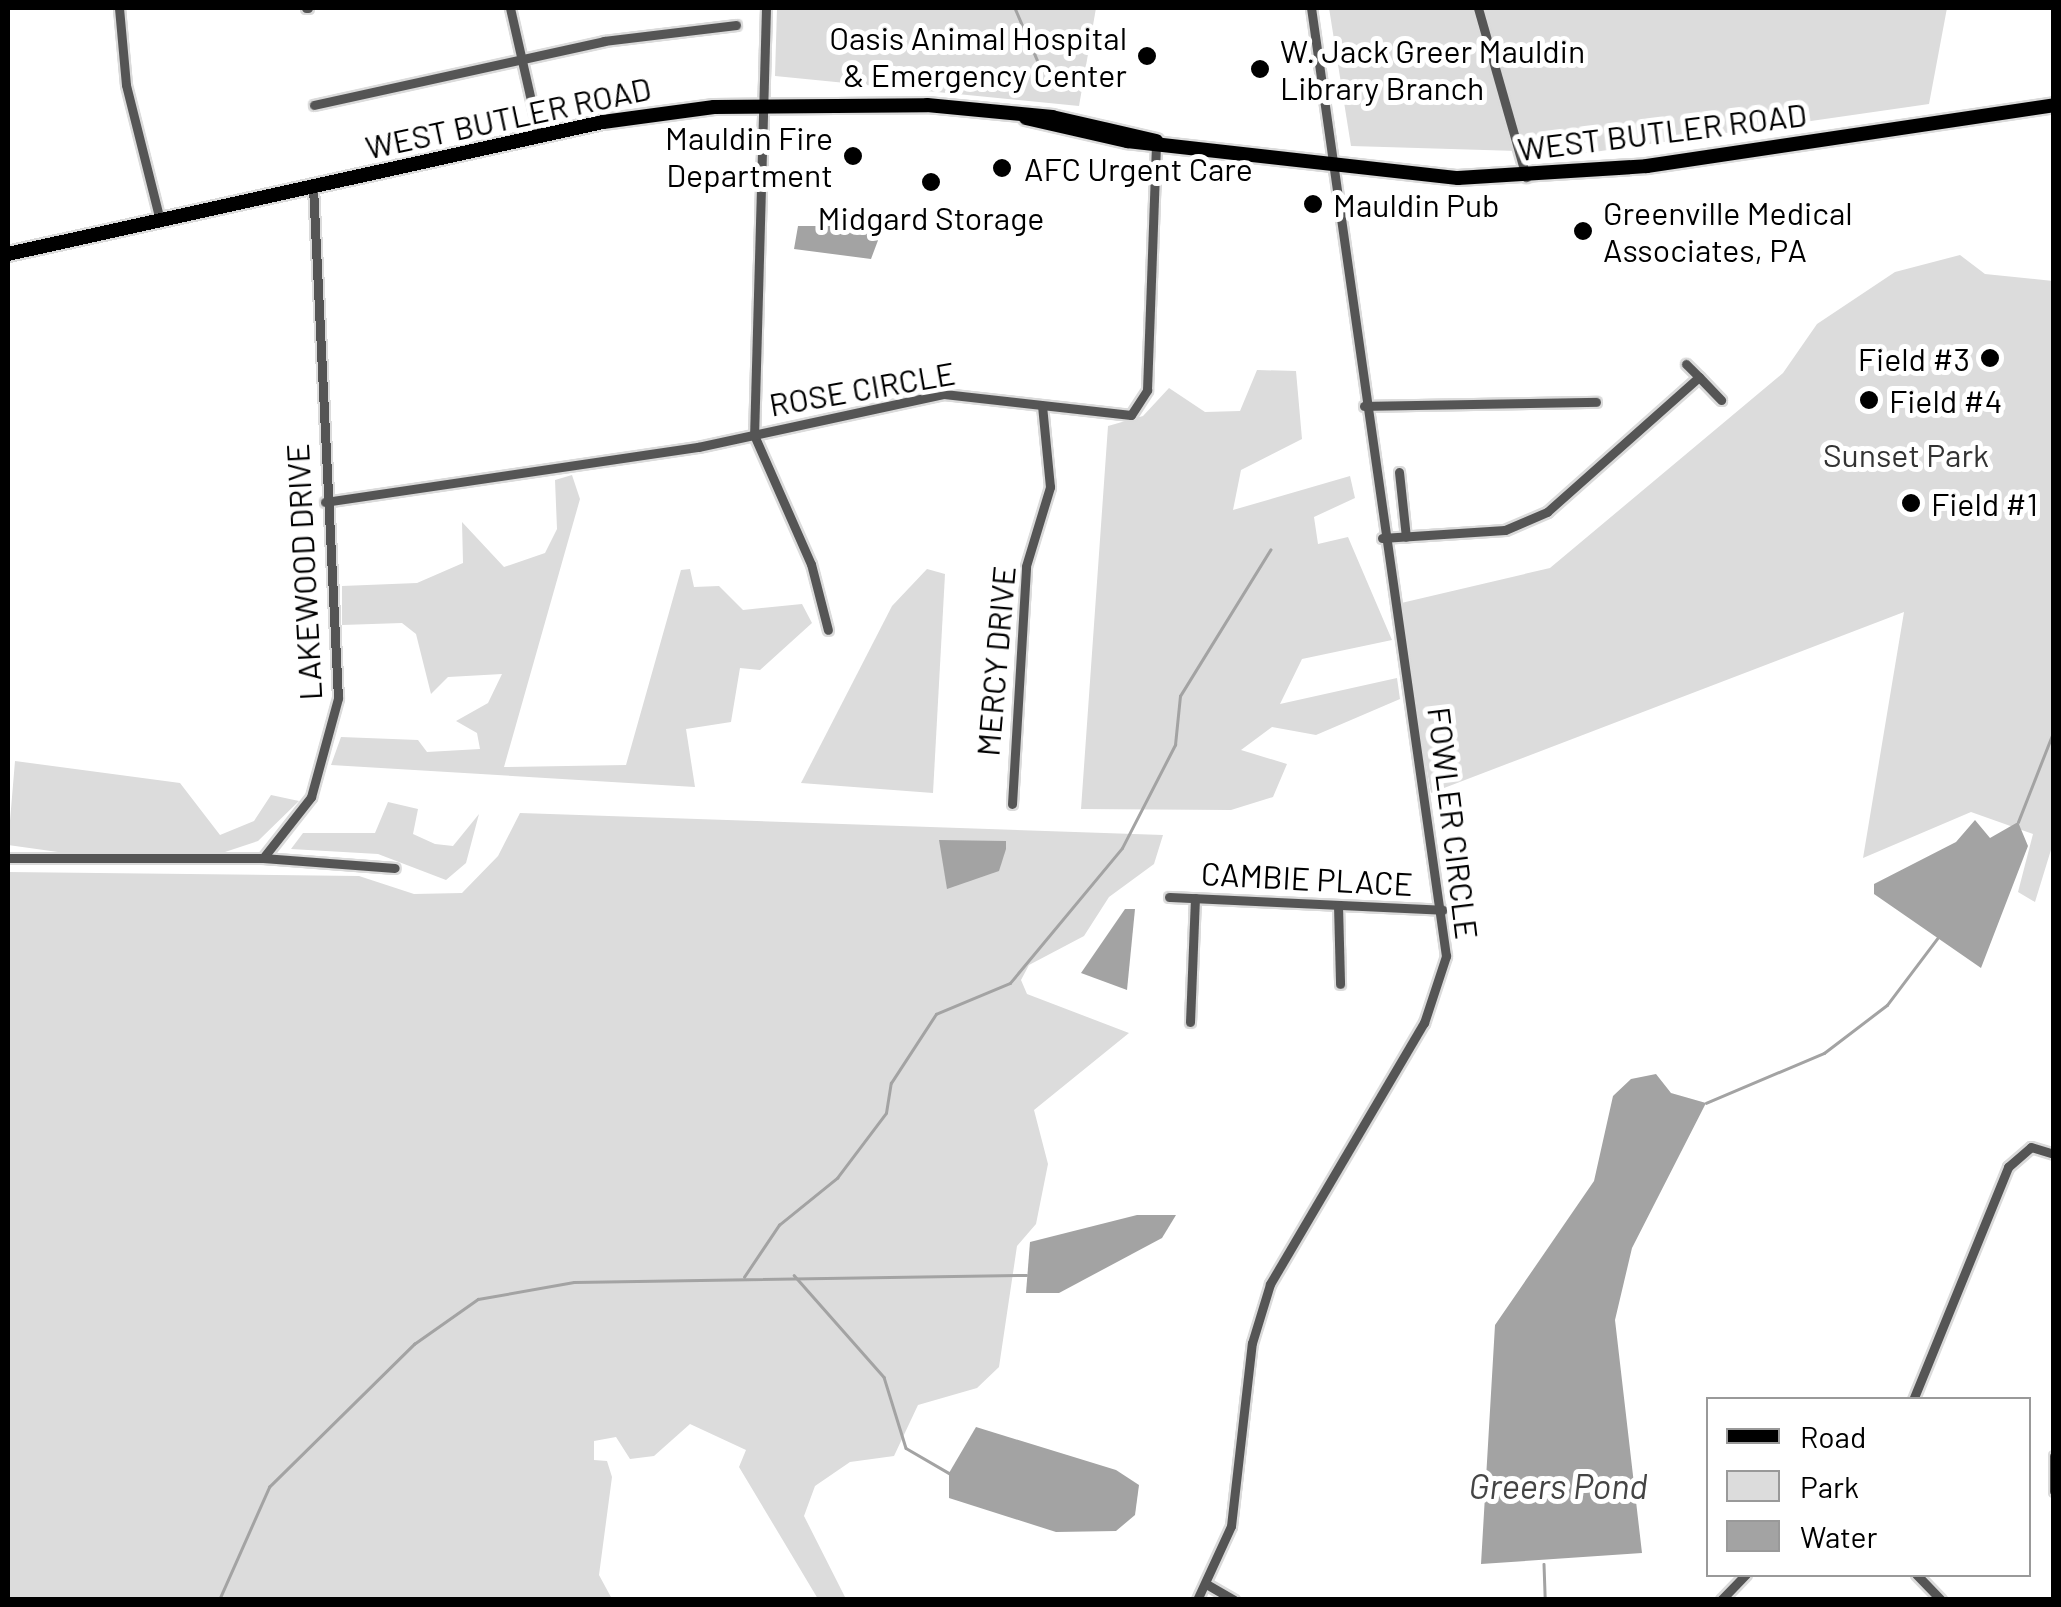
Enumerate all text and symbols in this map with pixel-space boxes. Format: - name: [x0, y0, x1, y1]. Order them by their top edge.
- place label: Oasis Animal Hospital & Emergency Center: [829, 19, 1127, 94]
- place label: W. Jack Greer Mauldin Library Branch: [1280, 32, 1585, 107]
- marker: Oasis Animal Hospital & Emergency Center: [1136, 45, 1158, 67]
- marker: W. Jack Greer Mauldin Library Branch: [1249, 58, 1271, 80]
- street label: WEST BUTLER ROAD: [362, 68, 654, 166]
- street label: WEST BUTLER ROAD: [1515, 94, 1809, 168]
- place label: Mauldin Fire Department: [665, 119, 833, 194]
- marker: Mauldin Fire Department: [842, 145, 864, 167]
- place label: AFC Urgent Care: [1024, 149, 1253, 187]
- marker: AFC Urgent Care: [989, 155, 1015, 181]
- marker: Midgard Storage: [920, 171, 942, 193]
- place label: Mauldin Pub: [1333, 185, 1500, 223]
- marker: Mauldin Pub: [1302, 193, 1324, 215]
- place label: Greenville Medical Associates, PA: [1603, 194, 1853, 269]
- place label: Midgard Storage: [818, 198, 1044, 236]
- marker: Greenville Medical Associates, PA: [1572, 220, 1594, 242]
- place label: Field #3: [1858, 339, 1970, 377]
- marker: Field #3: [1979, 347, 2001, 369]
- street label: ROSE CIRCLE: [766, 353, 958, 423]
- place label: Field #4: [1889, 381, 2002, 419]
- marker: Field #4: [1858, 389, 1880, 411]
- park label: Sunset Park: [1823, 435, 1989, 473]
- street label: LAKEWOOD DRIVE: [277, 443, 329, 701]
- place label: Field #1: [1931, 484, 2038, 522]
- marker: Field #1: [1900, 492, 1922, 514]
- street label: MERCY DRIVE: [968, 564, 1022, 758]
- street label: FOWLER CIRCLE: [1421, 705, 1487, 941]
- street label: CAMBIE PLACE: [1200, 853, 1414, 903]
- legend: [1706, 1397, 2031, 1577]
- text: Road: [1800, 1418, 1866, 1454]
- water label: Greers Pond: [1468, 1464, 1648, 1506]
- text: Park: [1800, 1468, 1859, 1504]
- text: Water: [1800, 1518, 1878, 1554]

